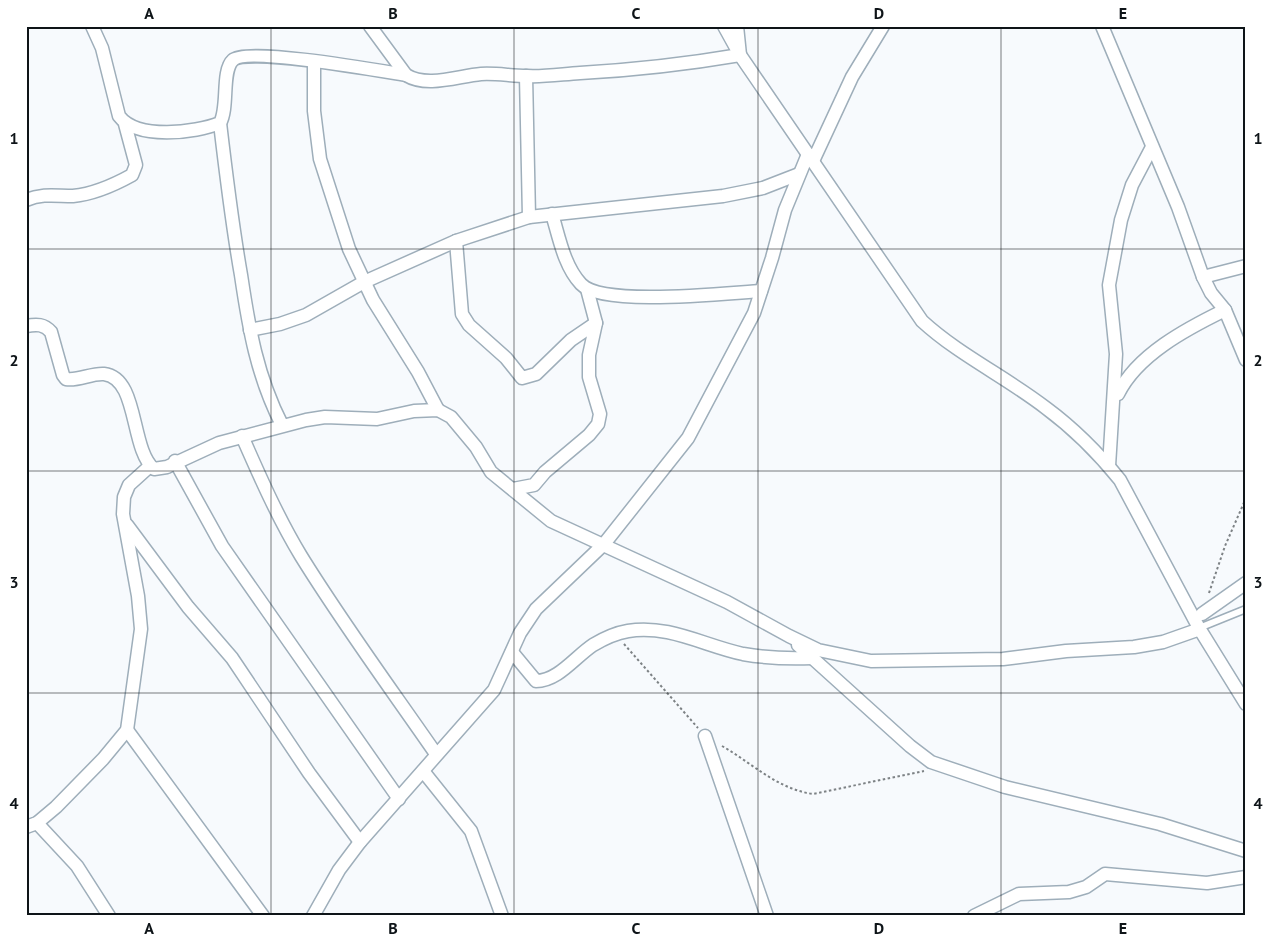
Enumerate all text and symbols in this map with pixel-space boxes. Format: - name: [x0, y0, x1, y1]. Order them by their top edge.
- text: A: [144, 3, 154, 23]
- text: B: [388, 3, 398, 23]
- text: C: [632, 3, 641, 23]
- text: D: [874, 3, 884, 23]
- text: E: [1119, 3, 1127, 23]
- text: 1: [9, 128, 19, 148]
- text: 1: [1253, 128, 1263, 148]
- text: 2: [9, 350, 19, 370]
- text: 2: [1253, 350, 1263, 370]
- text: 3: [9, 572, 19, 592]
- text: 3: [1253, 572, 1263, 592]
- text: 4: [9, 793, 19, 813]
- text: 4: [1253, 793, 1263, 813]
- text: A: [144, 918, 154, 938]
- text: B: [388, 918, 398, 938]
- text: C: [632, 918, 641, 938]
- text: D: [874, 918, 884, 938]
- text: E: [1119, 918, 1127, 938]

